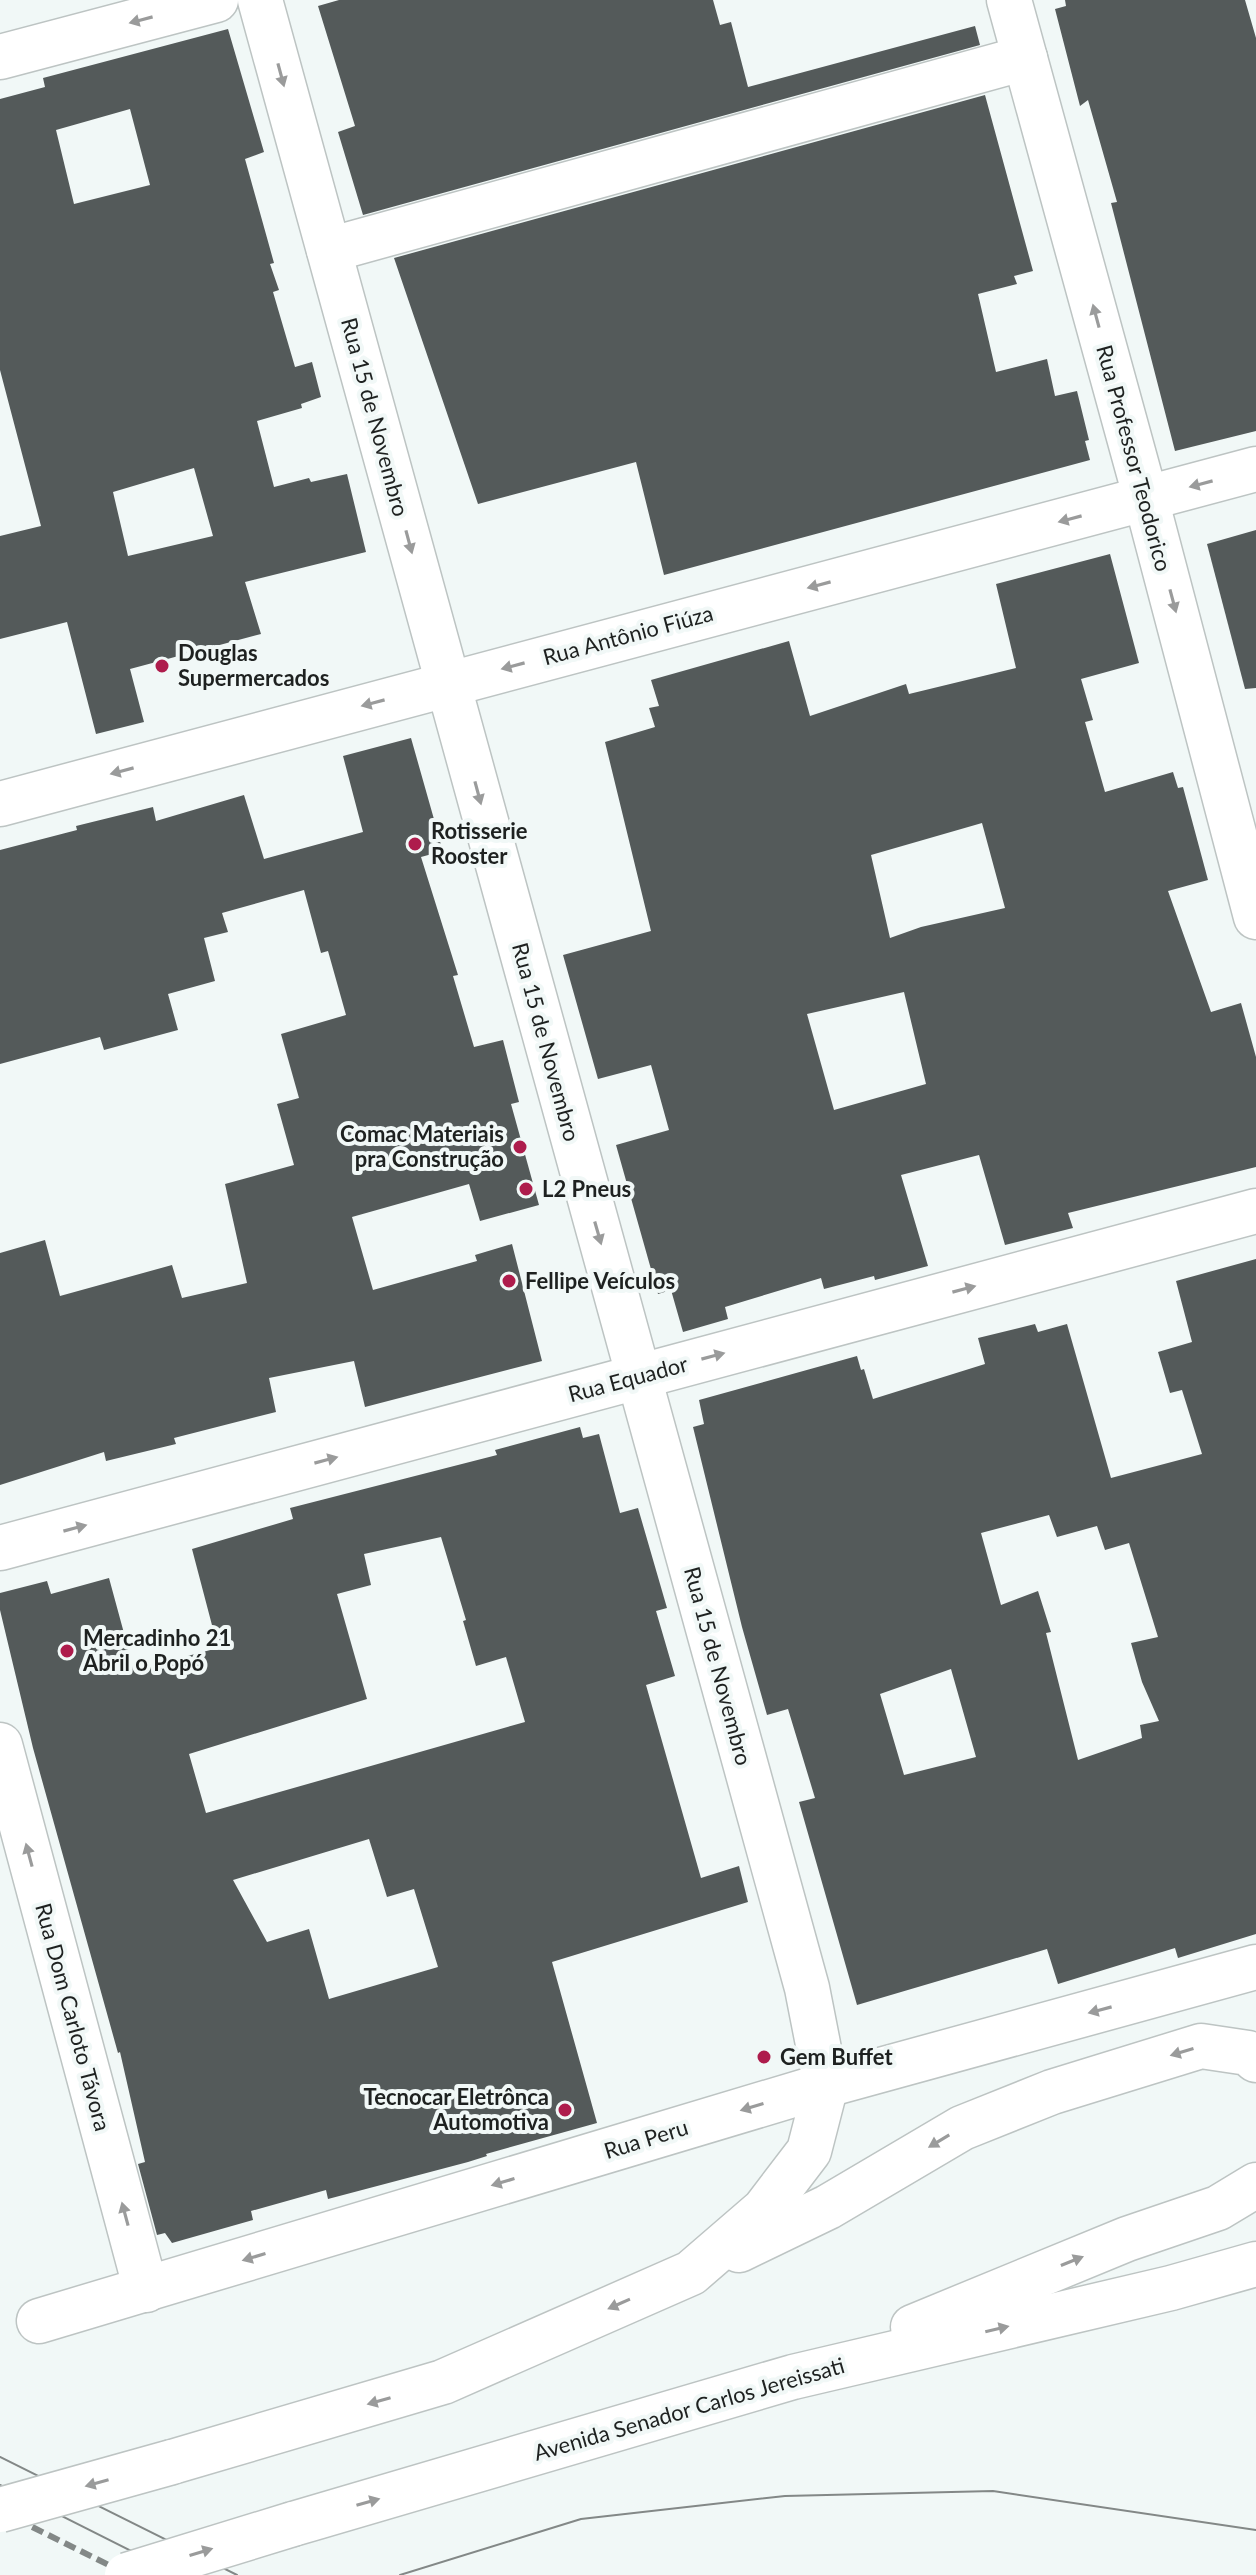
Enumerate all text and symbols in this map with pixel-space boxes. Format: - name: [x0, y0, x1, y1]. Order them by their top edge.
- one-way arrow: [128, 14, 152, 27]
- one-way arrow: [276, 63, 288, 88]
- one-way arrow: [1089, 303, 1101, 328]
- street label: Rua 15 de Novembro: [336, 315, 415, 519]
- street label: Rua Professor Teodorico: [1091, 342, 1178, 574]
- one-way arrow: [1188, 479, 1213, 491]
- one-way arrow: [1058, 513, 1083, 525]
- one-way arrow: [403, 530, 416, 554]
- one-way arrow: [806, 580, 831, 592]
- one-way arrow: [1167, 589, 1179, 614]
- street label: Rua Antônio Fiúza: [540, 599, 716, 670]
- place label: Douglas Supermercados: [178, 639, 329, 691]
- marker: Douglas Supermercados: [153, 657, 171, 675]
- one-way arrow: [501, 660, 526, 672]
- one-way arrow: [360, 697, 384, 710]
- one-way arrow: [109, 765, 134, 777]
- one-way arrow: [472, 781, 485, 805]
- place label: Rotisserie Rooster: [431, 817, 528, 869]
- marker: Rotisserie Rooster: [406, 835, 424, 853]
- street label: Rua 15 de Novembro: [507, 940, 586, 1144]
- place label: Comac Materiais pra Construção: [340, 1120, 504, 1172]
- marker: Comac Materiais pra Construção: [511, 1138, 529, 1156]
- place label: L2 Pneus: [542, 1175, 631, 1202]
- marker: L2 Pneus: [517, 1180, 535, 1198]
- one-way arrow: [592, 1221, 605, 1245]
- place label: Fellipe Veículos: [525, 1267, 675, 1294]
- marker: Fellipe Veículos: [500, 1272, 518, 1290]
- one-way arrow: [951, 1282, 976, 1294]
- one-way arrow: [701, 1349, 725, 1362]
- street label: Rua Equador: [565, 1350, 691, 1407]
- one-way arrow: [314, 1454, 339, 1466]
- one-way arrow: [63, 1521, 88, 1533]
- street label: Rua 15 de Novembro: [679, 1564, 758, 1768]
- place label: Mercadinho 21 Abril o Popó: [82, 1624, 231, 1676]
- marker: Mercadinho 21 Abril o Popó: [58, 1642, 76, 1660]
- one-way arrow: [23, 1843, 35, 1868]
- street label: Rua Dom Carloto Távora: [30, 1900, 117, 2134]
- one-way arrow: [1087, 2005, 1112, 2017]
- place label: Gem Buffet: [780, 2043, 893, 2070]
- one-way arrow: [1170, 2046, 1194, 2059]
- marker: Gem Buffet: [755, 2048, 773, 2066]
- place label: Tecnocar Eletrônca Automotiva: [364, 2083, 549, 2135]
- marker: Tecnocar Eletrônca Automotiva: [556, 2101, 574, 2119]
- one-way arrow: [739, 2101, 763, 2114]
- street label: Rua Peru: [600, 2113, 691, 2164]
- one-way arrow: [928, 2134, 950, 2148]
- one-way arrow: [490, 2176, 514, 2189]
- one-way arrow: [119, 2202, 131, 2227]
- one-way arrow: [241, 2251, 265, 2264]
- one-way arrow: [1060, 2255, 1084, 2268]
- one-way arrow: [607, 2298, 631, 2311]
- one-way arrow: [984, 2322, 1009, 2335]
- street label: Avenida Senador Carlos Jereissati: [530, 2351, 847, 2466]
- one-way arrow: [366, 2395, 390, 2408]
- one-way arrow: [84, 2478, 109, 2490]
- one-way arrow: [357, 2495, 381, 2508]
- one-way arrow: [190, 2545, 214, 2558]

